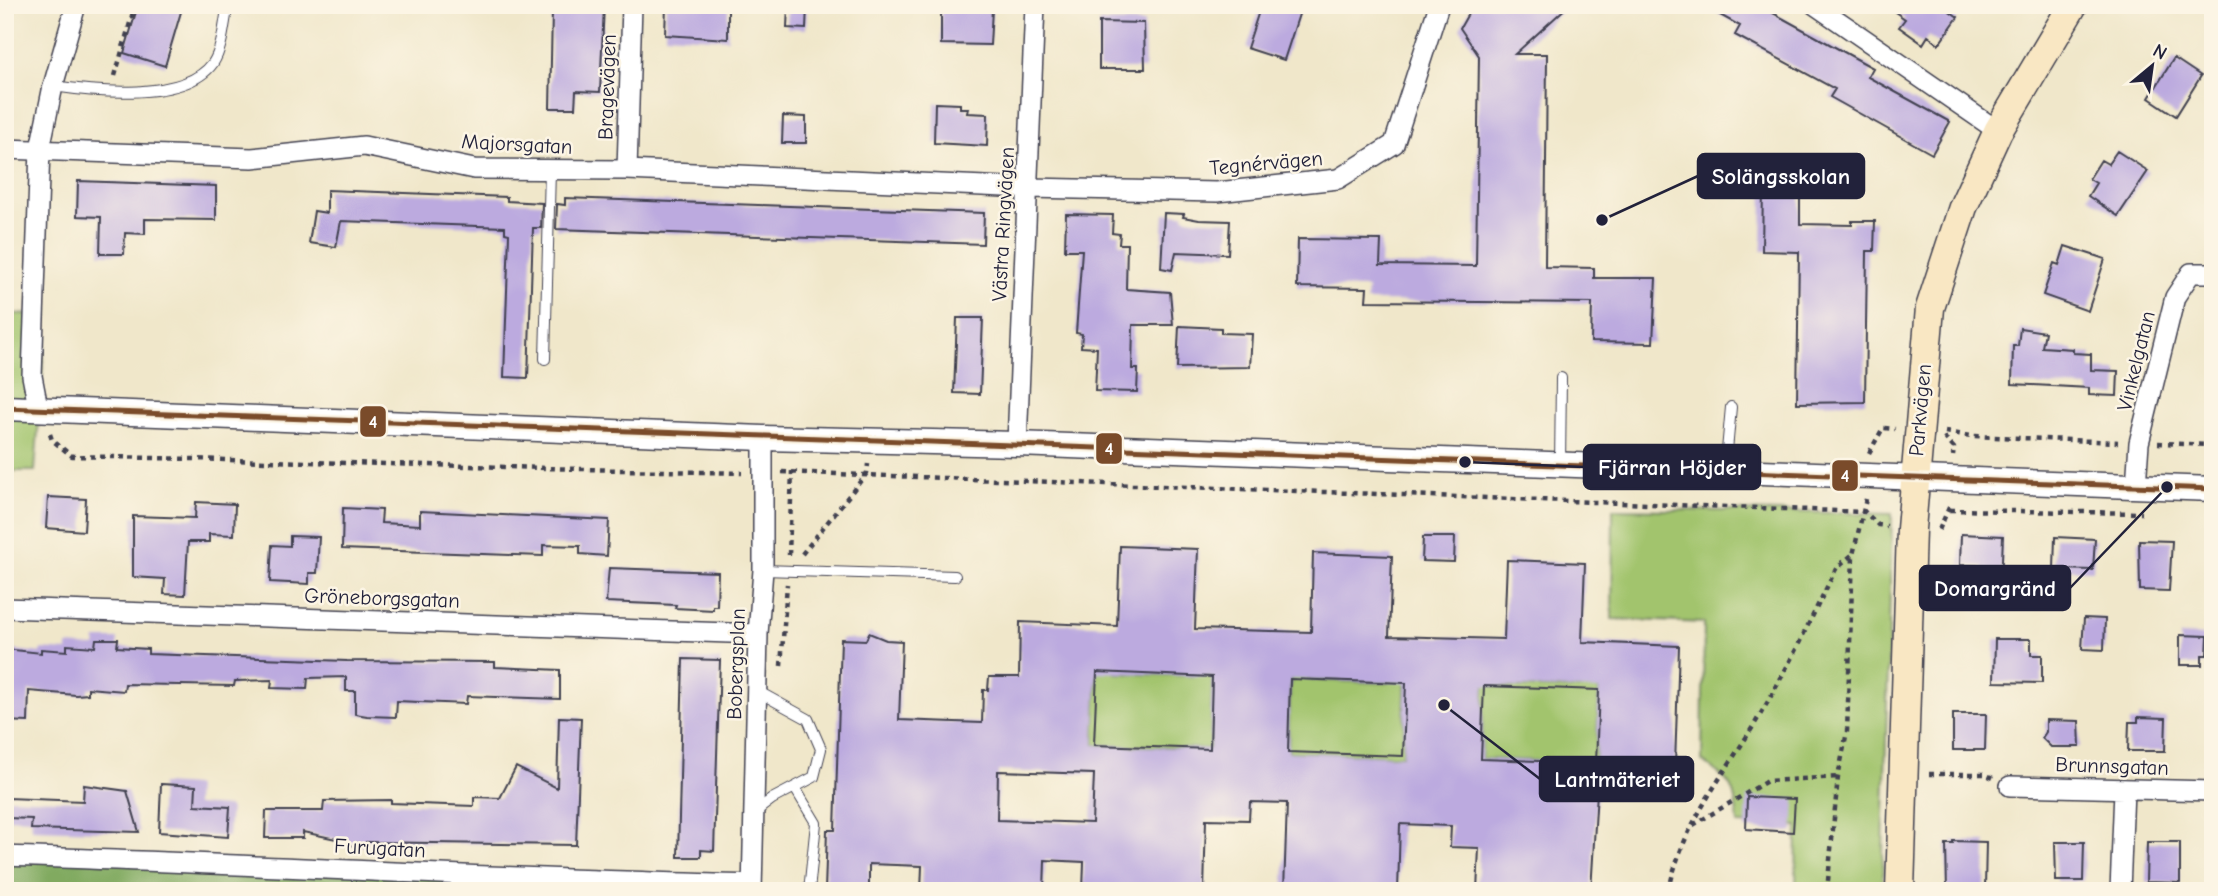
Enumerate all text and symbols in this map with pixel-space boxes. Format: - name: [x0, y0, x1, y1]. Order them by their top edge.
- north arrow: [2116, 32, 2186, 102]
- street label: Bragevägen: [593, 34, 621, 140]
- text: N: [2149, 39, 2171, 65]
- street label: Majorsgatan: [461, 129, 573, 159]
- street label: Västra Ringvägen: [987, 146, 1019, 302]
- street label: Tegnérvägen: [1208, 146, 1324, 180]
- callout: Solängsskolan: [1698, 154, 1864, 198]
- text: Solängsskolan: [1712, 163, 1850, 190]
- street label: Vinkelgatan: [2112, 308, 2160, 414]
- street label: Parkvägen: [1904, 363, 1936, 457]
- line badge: 4: [359, 405, 387, 438]
- text: 4: [369, 411, 378, 433]
- line badge: 4: [1095, 432, 1123, 465]
- text: 4: [1105, 438, 1114, 460]
- callout: Fjärran Höjder: [1584, 445, 1760, 489]
- text: Fjärran Höjder: [1598, 454, 1747, 481]
- line badge: 4: [1831, 459, 1859, 492]
- text: 4: [1841, 465, 1850, 487]
- callout: Domargränd: [1920, 566, 2070, 610]
- text: Domargränd: [1934, 575, 2056, 602]
- street label: Gröneborgsgatan: [304, 583, 460, 613]
- street label: Bobergsplan: [722, 608, 750, 720]
- street label: Brunnsgatan: [2055, 752, 2169, 780]
- callout: Lantmäteriet: [1540, 757, 1693, 801]
- text: Lantmäteriet: [1554, 766, 1680, 793]
- street label: Furugatan: [334, 834, 426, 862]

